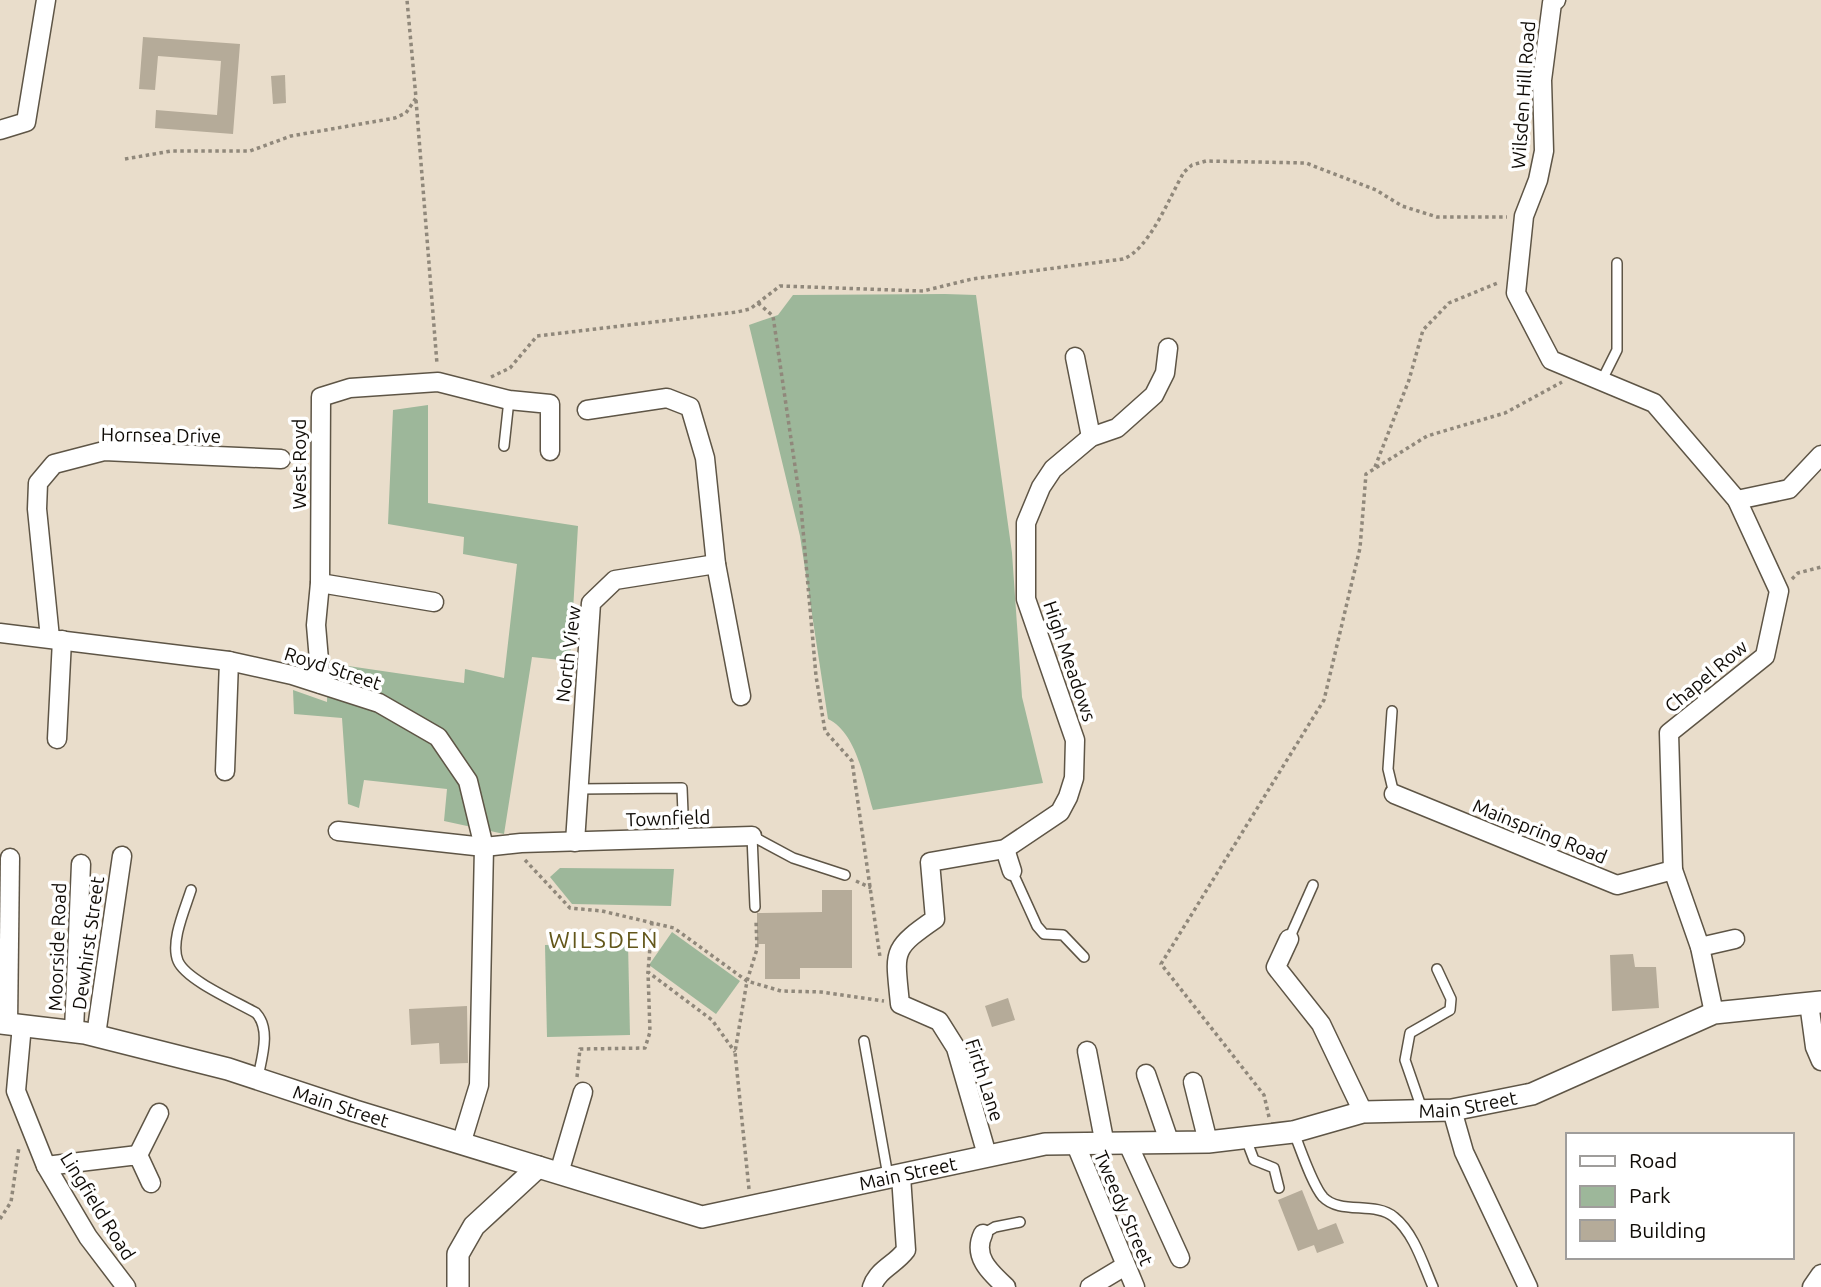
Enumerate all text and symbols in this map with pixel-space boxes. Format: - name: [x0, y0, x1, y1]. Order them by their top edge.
- street label: Wilsden Hill Road: [1507, 20, 1539, 170]
- street label: West Royd: [288, 419, 310, 509]
- street label: Hornsea Drive: [101, 423, 221, 447]
- street label: High Meadows: [1039, 598, 1101, 724]
- street label: North View: [551, 604, 585, 704]
- street label: Chapel Row: [1660, 635, 1752, 717]
- street label: Royd Street: [282, 642, 385, 694]
- street label: Mainspring Road: [1470, 794, 1610, 868]
- street label: Townfield: [625, 806, 711, 830]
- street label: Dewhirst Street: [68, 874, 108, 1011]
- street label: Moorside Road: [44, 882, 70, 1012]
- district label: WILSDEN: [549, 927, 659, 952]
- street label: Firth Lane: [961, 1036, 1009, 1124]
- street label: Main Street: [290, 1080, 392, 1132]
- street label: Main Street: [1418, 1086, 1519, 1122]
- legend: [1566, 1133, 1793, 1259]
- street label: Tweedy Street: [1090, 1147, 1158, 1269]
- street label: Lingfield Road: [56, 1148, 140, 1264]
- text: Road: [1629, 1148, 1677, 1172]
- street label: Main Street: [857, 1152, 959, 1194]
- text: Park: [1629, 1183, 1671, 1207]
- text: Building: [1629, 1218, 1706, 1242]

